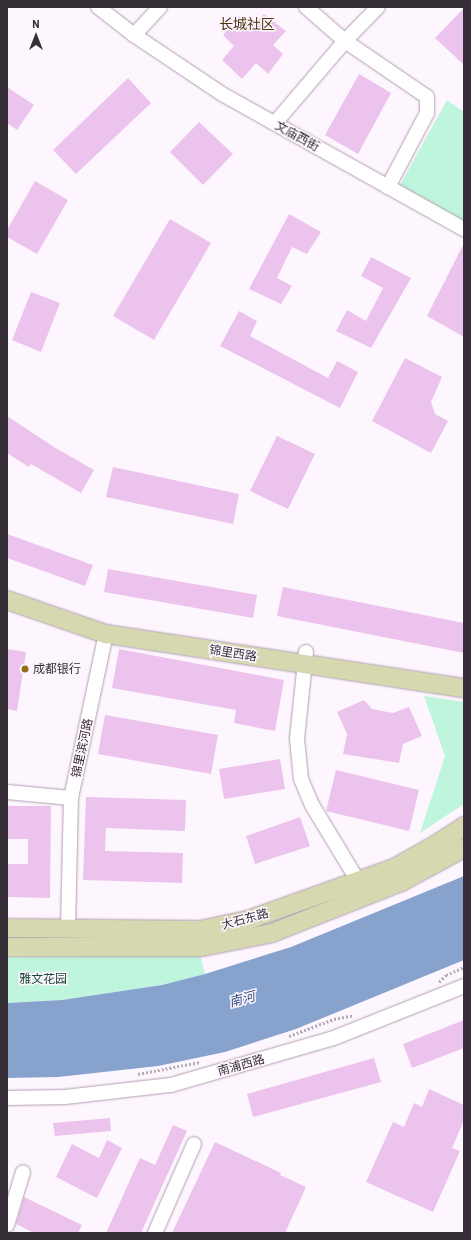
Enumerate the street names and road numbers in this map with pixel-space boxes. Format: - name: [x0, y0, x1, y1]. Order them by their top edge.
- street label: 文庙西街: [273, 118, 321, 154]
- street label: 锦里西路: [208, 642, 258, 664]
- street label: 锦里滨河路: [69, 717, 95, 779]
- street label: 大石东路: [220, 906, 270, 932]
- street label: 南浦西路: [216, 1051, 266, 1079]

